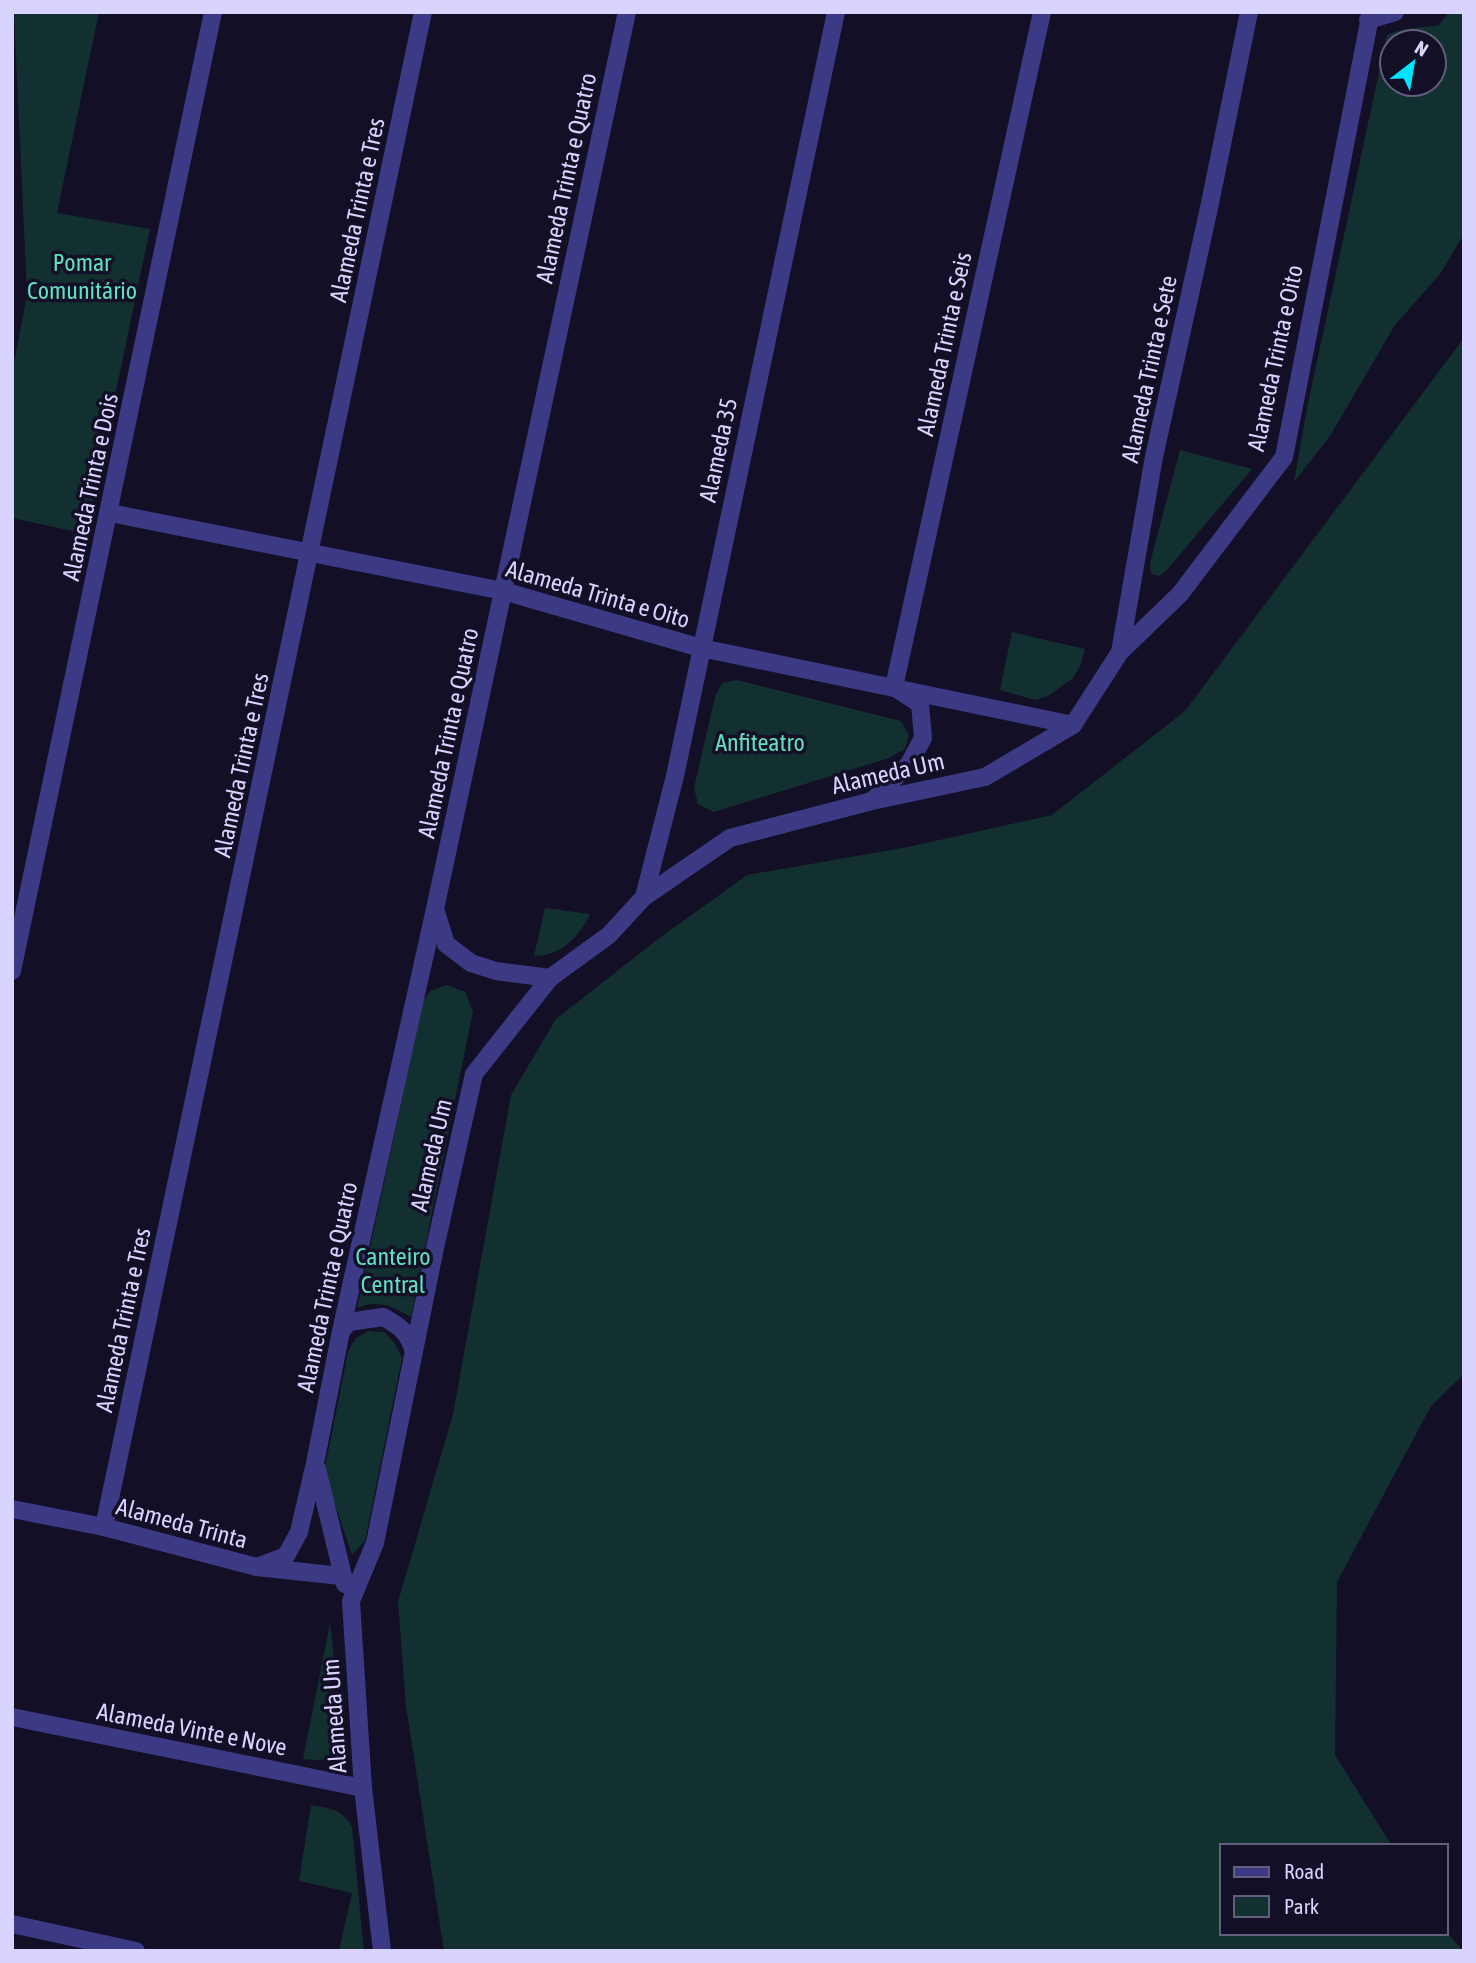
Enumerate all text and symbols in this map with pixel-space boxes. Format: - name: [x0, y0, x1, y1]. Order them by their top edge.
- north arrow: [1378, 28, 1448, 98]
- text: N: [1411, 36, 1432, 61]
- street label: Alameda Trinta e Quatro: [531, 70, 601, 286]
- street label: Alameda Trinta e Tres: [324, 115, 390, 305]
- park label: Pomar Comunitário: [27, 249, 137, 304]
- street label: Alameda Trinta e Seis: [911, 250, 977, 438]
- street label: Alameda Trinta e Oito: [1242, 262, 1308, 454]
- street label: Alameda Trinta e Sete: [1116, 273, 1182, 465]
- street label: Alameda Trinta e Dois: [57, 391, 123, 583]
- street label: Alameda 35: [694, 395, 742, 505]
- street label: Alameda Trinta e Oito: [503, 555, 693, 633]
- street label: Alameda Trinta e Quatro: [413, 625, 483, 841]
- street label: Alameda Trinta e Tres: [208, 670, 274, 860]
- park label: Anfiteatro: [715, 729, 805, 756]
- street label: Alameda Um: [829, 747, 947, 799]
- street label: Alameda Um: [405, 1096, 457, 1214]
- street label: Alameda Trinta e Quatro: [292, 1179, 362, 1395]
- street label: Alameda Trinta e Tres: [90, 1225, 156, 1415]
- park label: Canteiro Central: [355, 1243, 431, 1298]
- street label: Alameda Trinta: [114, 1493, 250, 1553]
- street label: Alameda Um: [317, 1658, 351, 1774]
- street label: Alameda Vinte e Nove: [95, 1697, 289, 1761]
- legend: [1220, 1844, 1448, 1935]
- text: Road: [1284, 1859, 1324, 1883]
- text: Park: [1284, 1894, 1319, 1918]

